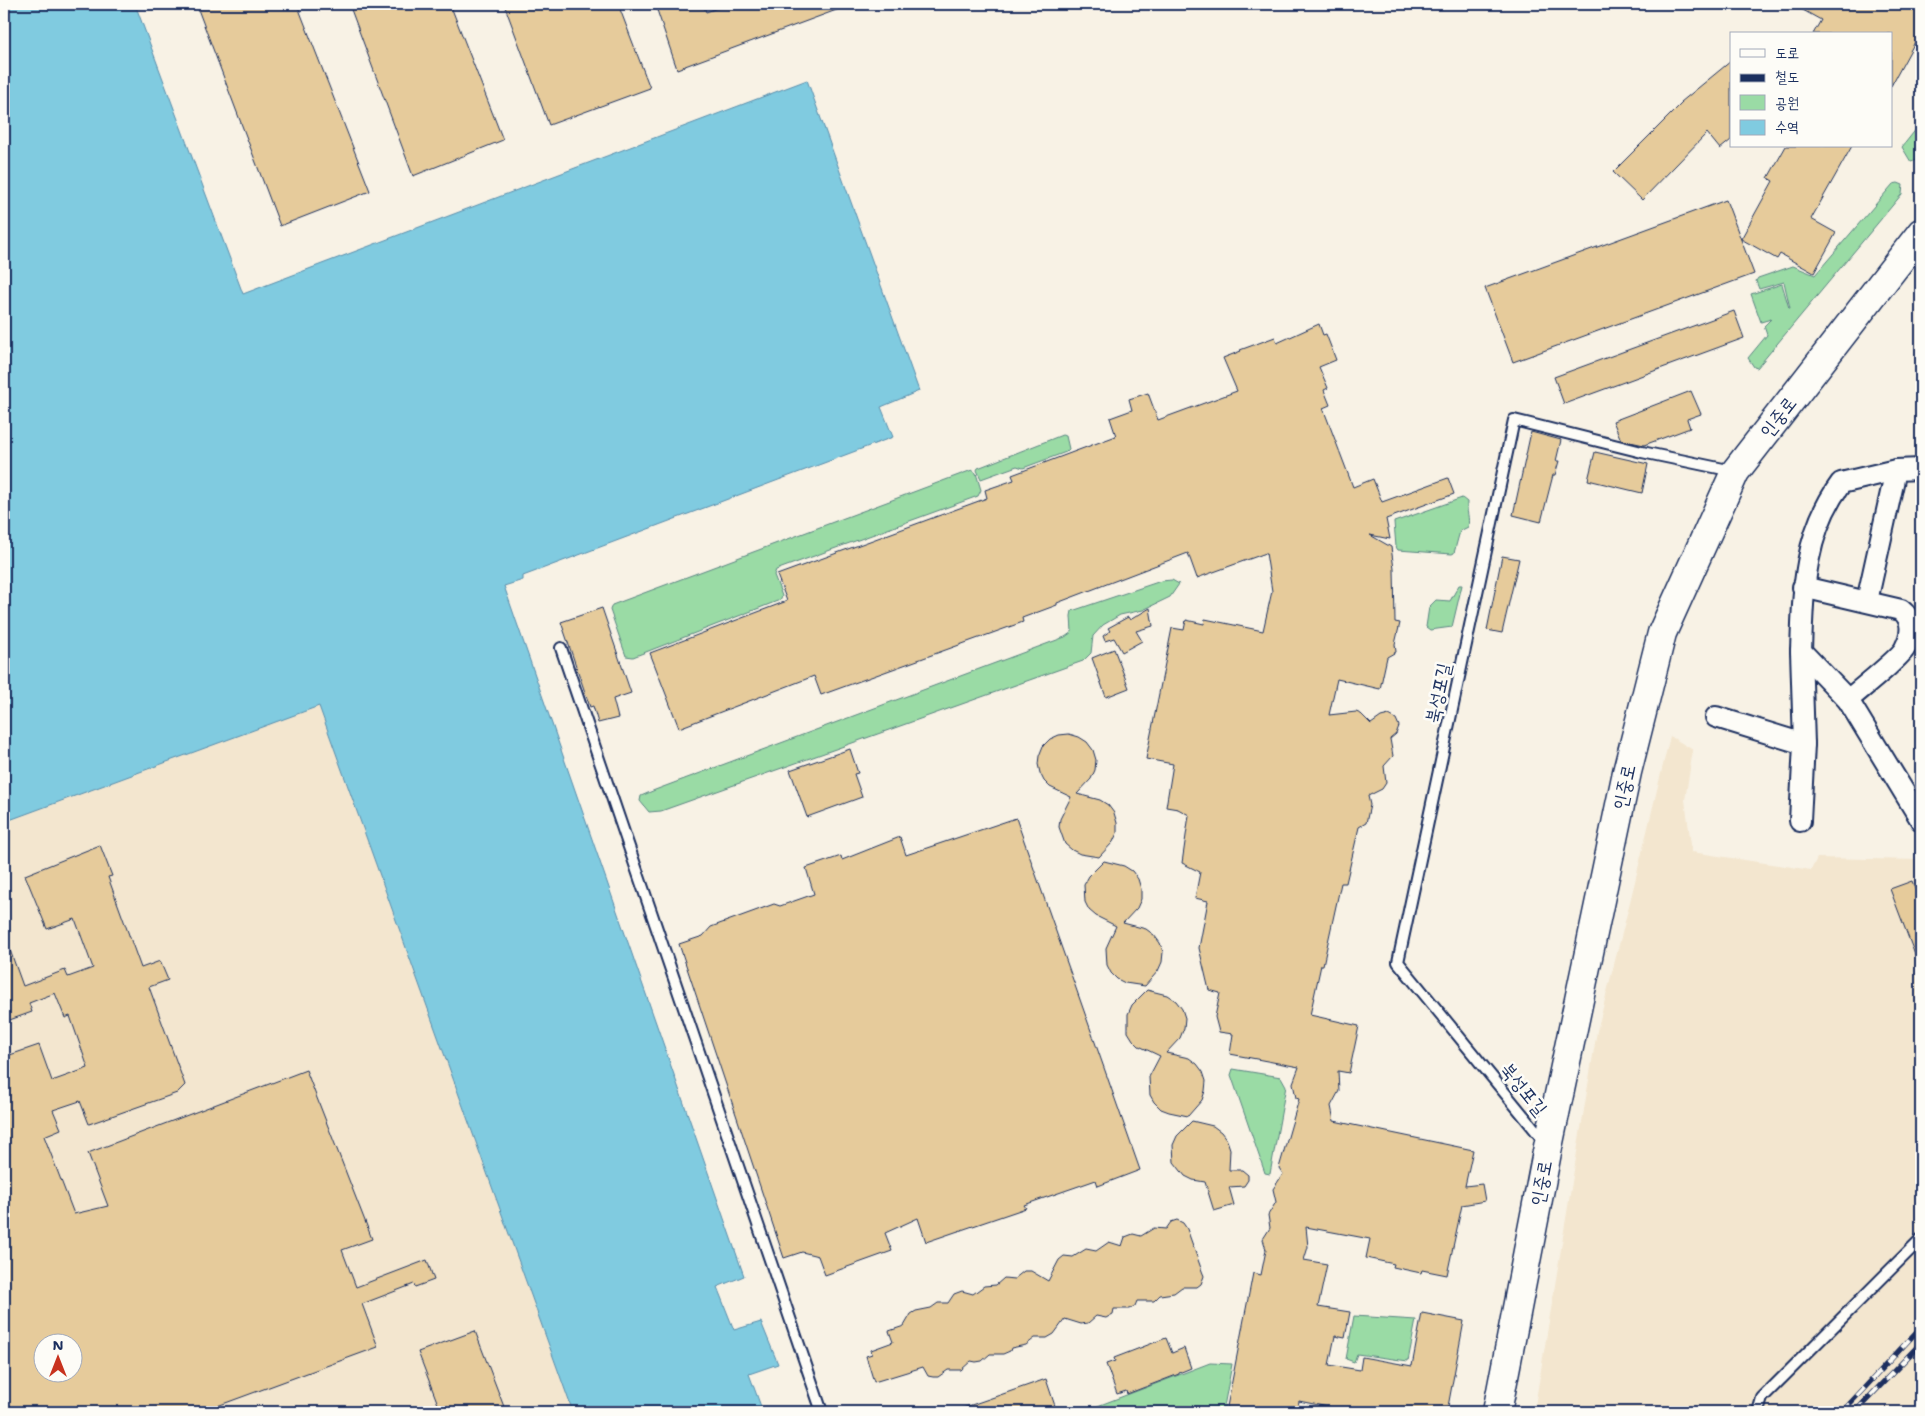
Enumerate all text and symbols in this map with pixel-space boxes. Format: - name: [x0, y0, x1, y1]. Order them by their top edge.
- legend: [1730, 32, 1892, 148]
- text: 도로: [1775, 43, 1799, 63]
- text: 철도: [1775, 67, 1799, 87]
- text: 공원: [1775, 93, 1799, 113]
- text: 수역: [1775, 117, 1799, 137]
- street label: 인중로: [1754, 391, 1802, 443]
- street label: 북성포길: [1419, 660, 1457, 726]
- street label: 인중로: [1607, 762, 1641, 812]
- street label: 북성포길: [1495, 1057, 1553, 1121]
- street label: 인중로: [1524, 1158, 1558, 1208]
- north arrow: [32, 1334, 82, 1384]
- text: N: [52, 1336, 64, 1354]

